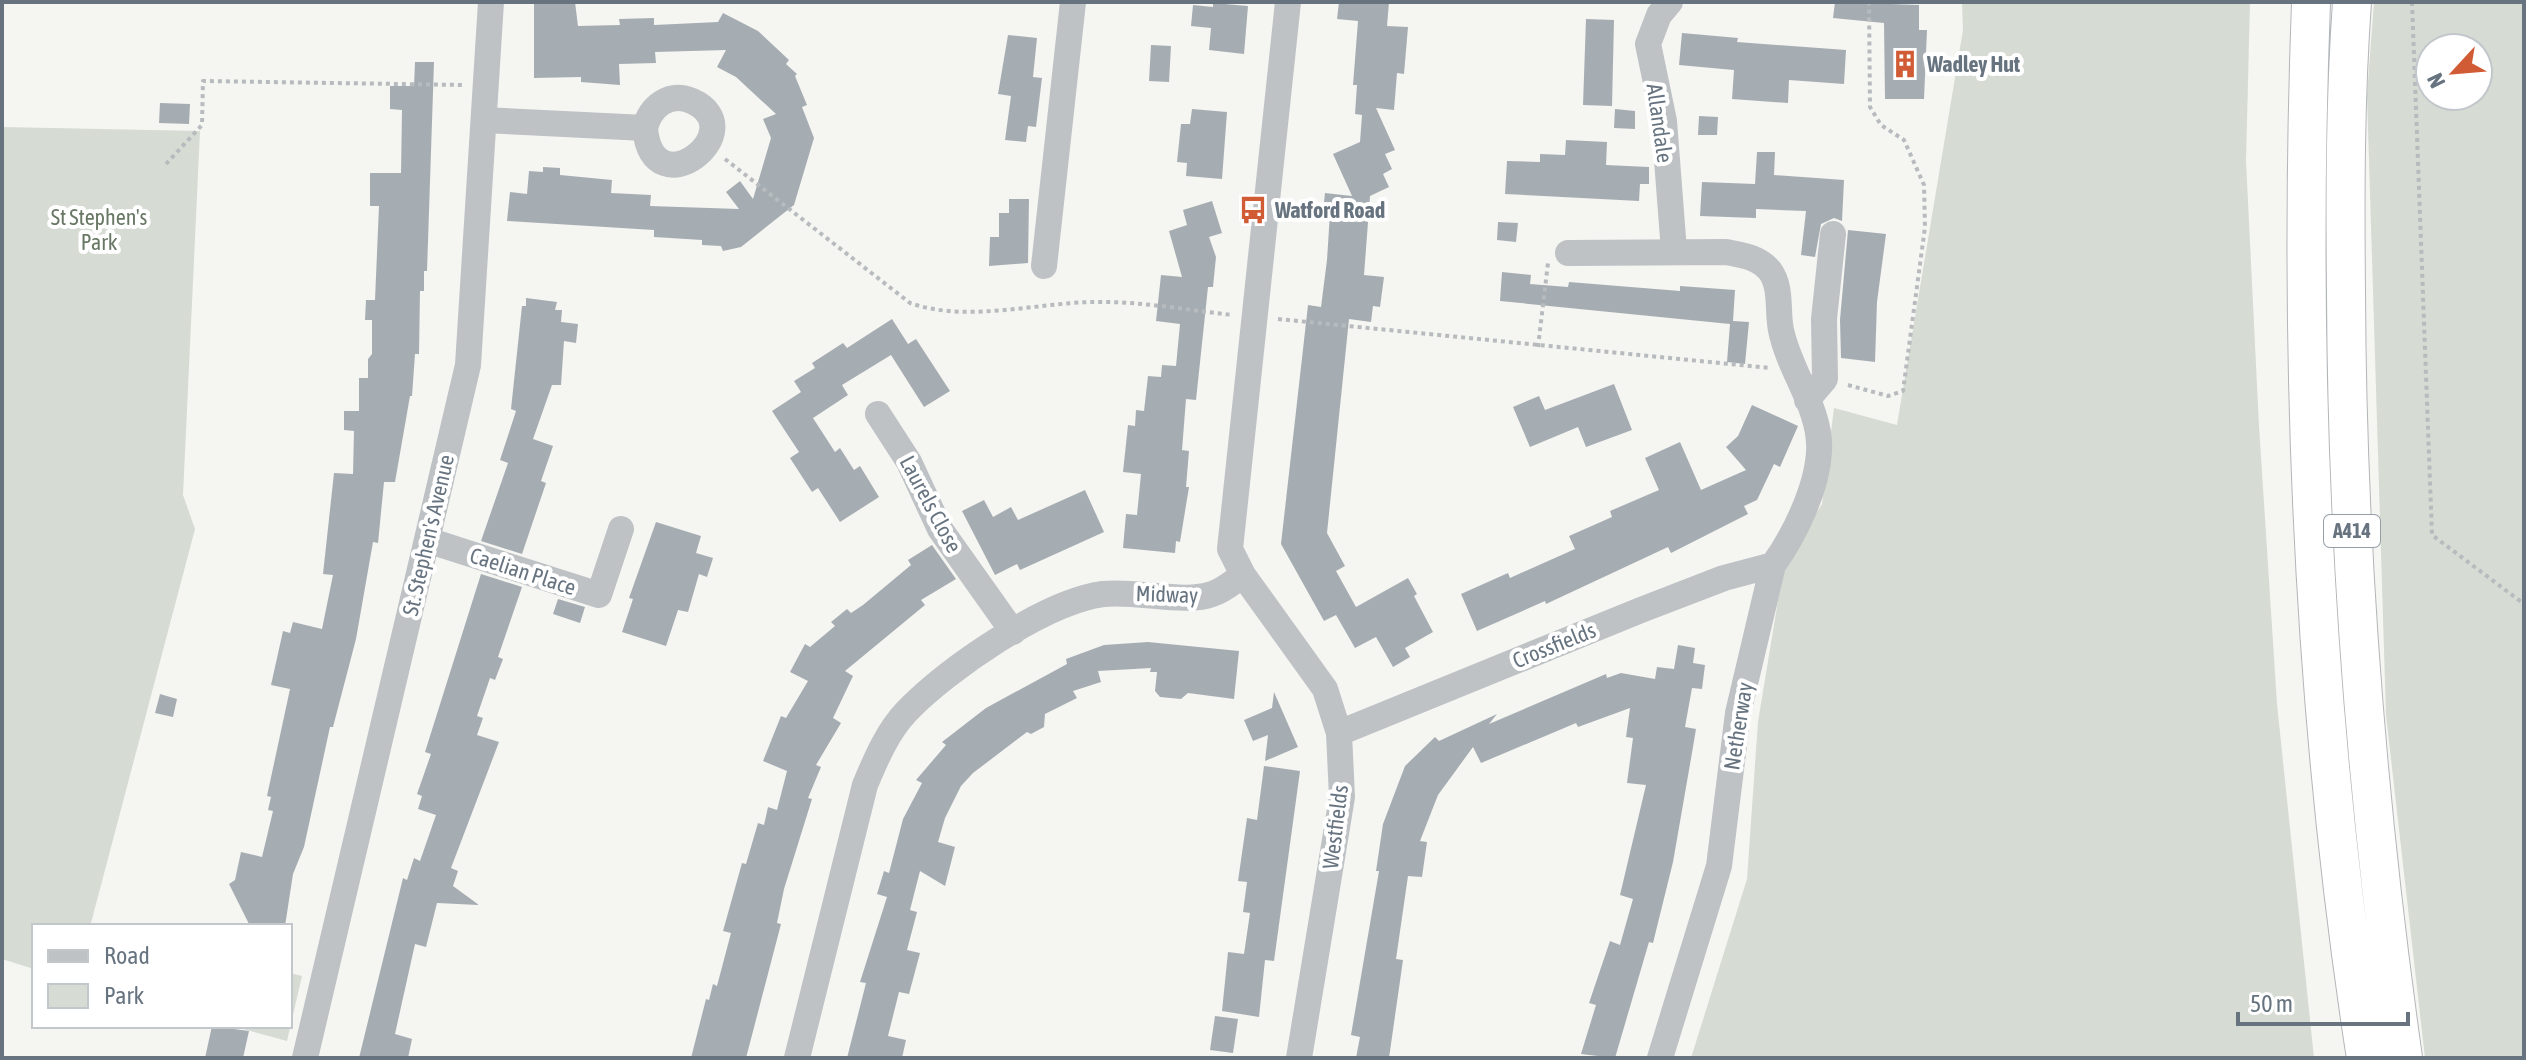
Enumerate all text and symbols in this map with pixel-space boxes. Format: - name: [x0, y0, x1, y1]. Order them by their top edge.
- north arrow: [2414, 32, 2494, 112]
- building icon: Wadley Hut: [1890, 49, 1920, 79]
- place label: Wadley Hut: [1926, 51, 2021, 77]
- text: N: [2421, 69, 2451, 92]
- street label: Allandale: [1642, 82, 1678, 164]
- bus stop icon: Watford Road: [1238, 195, 1268, 225]
- place label: Watford Road: [1274, 197, 1385, 223]
- park label: St Stephen's Park: [51, 204, 148, 255]
- street label: Laurels Close: [895, 451, 967, 557]
- street label: St. Stephen's Avenue: [397, 452, 459, 618]
- road number: A414: [2324, 515, 2380, 547]
- street label: Caelian Place: [467, 542, 579, 600]
- street label: Midway: [1135, 580, 1199, 608]
- street label: Crossfields: [1509, 617, 1600, 673]
- street label: Netherway: [1718, 680, 1758, 772]
- street label: Westfields: [1317, 783, 1353, 870]
- legend: [32, 924, 292, 1028]
- text: Road: [104, 942, 150, 969]
- scale bar: [2238, 976, 2408, 1026]
- text: Park: [104, 982, 145, 1009]
- text: 50 m: [2250, 990, 2293, 1017]

